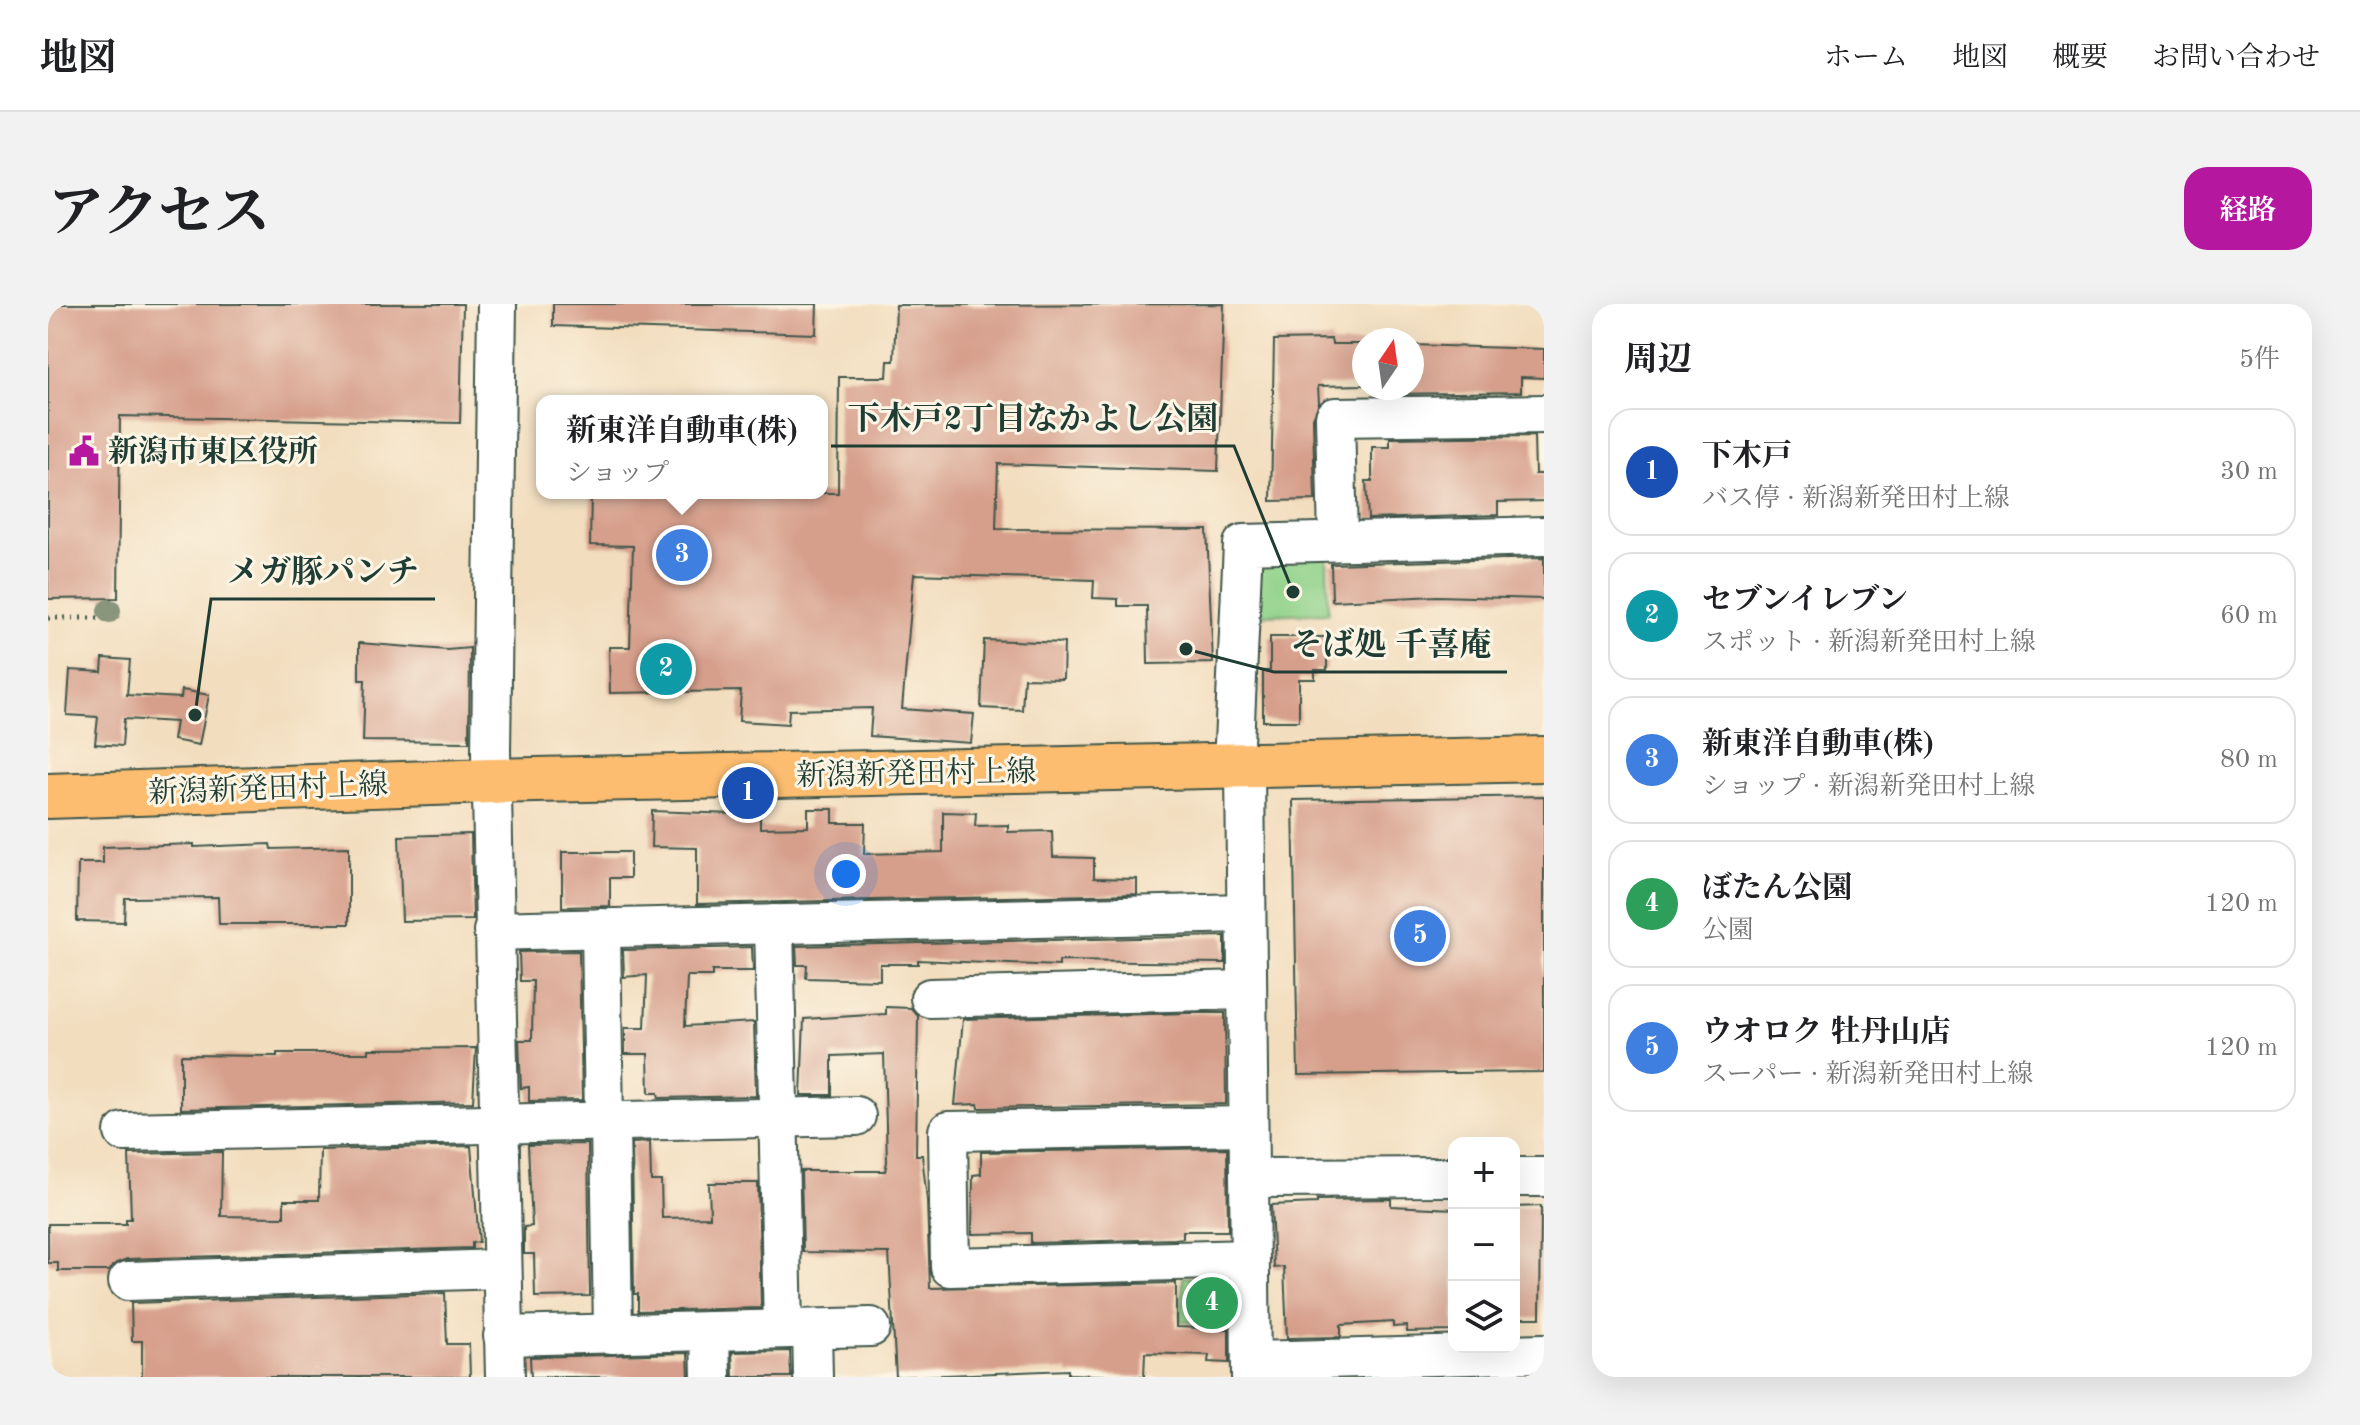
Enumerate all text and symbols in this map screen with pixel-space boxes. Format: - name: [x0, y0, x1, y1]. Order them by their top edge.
- text: 地図: [40, 41, 116, 79]
- text: ホーム: [1824, 45, 1908, 73]
- text: 地図: [1952, 45, 2008, 73]
- text: 概要: [2052, 45, 2108, 73]
- text: お問い合わせ: [2152, 45, 2320, 73]
- button: 経路: [2184, 167, 2312, 250]
- text: アクセス: [48, 187, 270, 243]
- north arrow: [1352, 328, 1424, 400]
- text: 周辺: [1624, 344, 1692, 378]
- text: 5件: [2239, 347, 2280, 373]
- callout: 下木戸2丁目なかよし公園: [831, 390, 1234, 446]
- popup: [536, 395, 828, 499]
- text: 下木戸2丁目なかよし公園: [848, 401, 1218, 437]
- text: 新東洋自動車(株): [566, 417, 798, 447]
- public building icon: 新潟市東区役所: [67, 434, 101, 468]
- place label: 新潟市東区役所: [108, 435, 318, 468]
- text: 下木戸: [1702, 442, 1792, 472]
- text: 1: [1644, 459, 1660, 485]
- text: 30 m: [2220, 459, 2278, 485]
- text: ショップ: [566, 461, 669, 487]
- text: バス停 · 新潟新発田村上線: [1702, 486, 2010, 512]
- pin: 3: [656, 525, 708, 585]
- callout: メガ豚パンチ: [211, 543, 435, 599]
- text: メガ豚パンチ: [227, 555, 419, 590]
- text: セブンイレブン: [1702, 586, 1908, 616]
- text: 2: [1644, 603, 1660, 629]
- text: 60 m: [2220, 603, 2278, 629]
- callout: そば処 千喜庵: [1274, 616, 1507, 672]
- text: そば処 千喜庵: [1291, 627, 1491, 663]
- text: スポット · 新潟新発田村上線: [1702, 630, 2036, 656]
- pin: 2: [640, 639, 692, 699]
- text: 新東洋自動車(株): [1702, 730, 1934, 760]
- text: 3: [1644, 747, 1660, 773]
- text: 80 m: [2220, 747, 2278, 773]
- street label: 新潟新発田村上線: [796, 755, 1036, 792]
- pin: 1: [722, 763, 774, 823]
- street label: 新潟新発田村上線: [148, 768, 389, 809]
- text: ショップ · 新潟新発田村上線: [1702, 774, 2035, 800]
- your location: [826, 854, 866, 894]
- text: ぼたん公園: [1702, 874, 1852, 904]
- text: 4: [1644, 891, 1660, 917]
- text: 120 m: [2205, 891, 2278, 917]
- pin: 5: [1394, 906, 1446, 966]
- text: 公園: [1702, 918, 1754, 944]
- text: ウオロク 牡丹山店: [1702, 1018, 1950, 1048]
- text: 5: [1644, 1035, 1660, 1061]
- text: 120 m: [2205, 1035, 2278, 1061]
- text: スーパー · 新潟新発田村上線: [1702, 1062, 2033, 1088]
- map controls: [1448, 1137, 1520, 1353]
- button: +: [1448, 1137, 1520, 1209]
- button: −: [1448, 1209, 1520, 1281]
- pin: 4: [1186, 1273, 1238, 1333]
- button: layers: [1448, 1281, 1520, 1353]

